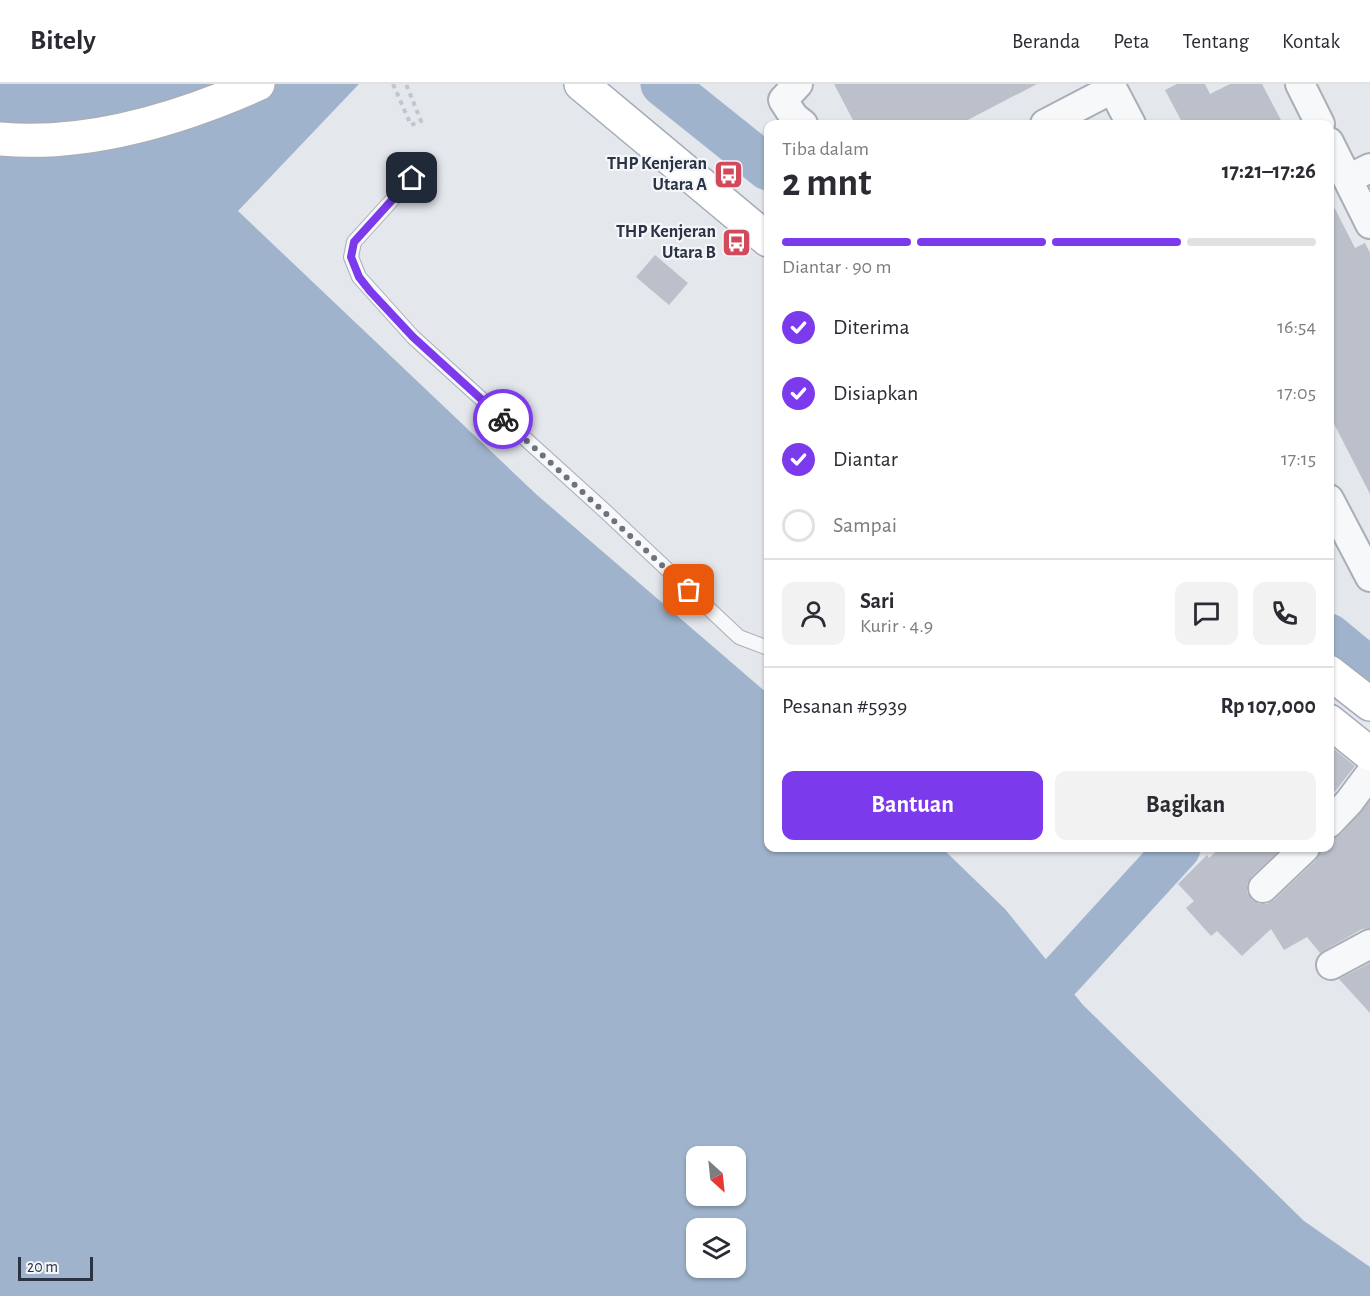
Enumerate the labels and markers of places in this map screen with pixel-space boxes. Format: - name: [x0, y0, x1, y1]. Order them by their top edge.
- pin: [386, 152, 437, 203]
- place label: THP Kenjeran Utara A: [607, 155, 707, 194]
- bus stop icon: THP Kenjeran Utara A: [712, 158, 744, 190]
- place label: THP Kenjeran Utara B: [616, 223, 716, 262]
- bus stop icon: THP Kenjeran Utara B: [721, 226, 753, 258]
- pin: [663, 564, 714, 615]

